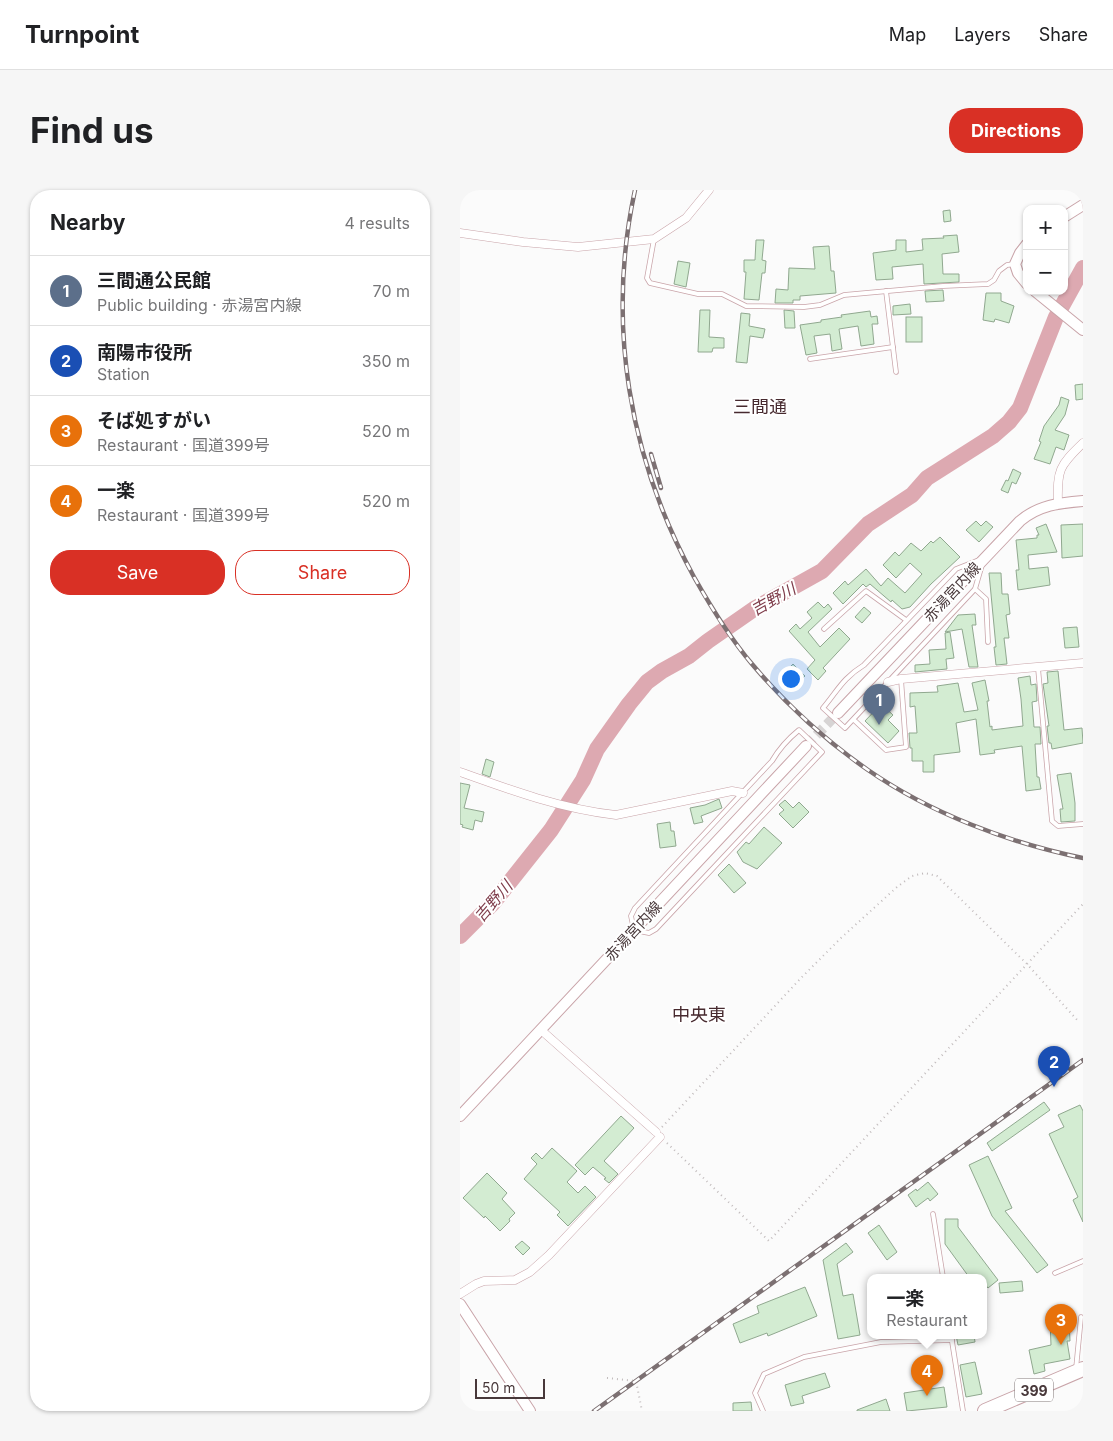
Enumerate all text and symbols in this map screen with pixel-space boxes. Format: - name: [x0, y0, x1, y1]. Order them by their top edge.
- text: Turnpoint: [25, 20, 139, 49]
- text: Map: [889, 24, 926, 45]
- text: Layers: [954, 24, 1011, 45]
- text: Share: [1039, 24, 1088, 45]
- button: Directions: [949, 108, 1083, 153]
- text: Find us: [30, 109, 154, 151]
- map controls: [1023, 205, 1068, 295]
- button: +: [1023, 205, 1068, 250]
- text: Nearby: [50, 210, 125, 235]
- text: 4 results: [345, 213, 410, 233]
- button: −: [1023, 250, 1068, 295]
- text: 三間通公民館: [97, 269, 211, 292]
- text: 1: [63, 281, 69, 301]
- text: 70 m: [373, 281, 410, 301]
- text: Public building · 赤湯宮内線: [97, 295, 301, 315]
- text: 南陽市役所: [97, 341, 192, 364]
- text: 2: [61, 351, 71, 371]
- text: 350 m: [362, 351, 410, 371]
- text: Station: [97, 364, 150, 384]
- district label: 三間通: [733, 396, 787, 417]
- text: そば処すがい: [97, 409, 211, 432]
- text: 3: [61, 421, 71, 441]
- text: 520 m: [362, 421, 410, 441]
- text: Restaurant · 国道399号: [97, 435, 270, 455]
- text: 一楽: [97, 479, 135, 502]
- text: 4: [61, 491, 71, 511]
- text: 520 m: [362, 491, 410, 511]
- text: Restaurant · 国道399号: [97, 505, 270, 525]
- button: Save: [50, 550, 225, 595]
- button: Share: [235, 550, 410, 595]
- street label: 赤湯宮内線: [919, 558, 985, 626]
- water label: 吉野川: [747, 578, 801, 619]
- your location: [778, 666, 804, 692]
- pin: 1: [863, 684, 895, 725]
- water label: 吉野川: [470, 875, 518, 926]
- street label: 赤湯宮内線: [600, 897, 666, 965]
- district label: 中央東: [672, 1004, 726, 1025]
- pin: 2: [1038, 1046, 1070, 1087]
- popup: [867, 1274, 987, 1339]
- text: 一楽: [886, 1287, 924, 1310]
- pin: 3: [1045, 1304, 1077, 1345]
- text: Restaurant: [886, 1310, 968, 1330]
- pin: 4: [911, 1355, 943, 1396]
- scale bar: [475, 1376, 545, 1399]
- road number: 399: [1015, 1378, 1053, 1402]
- text: 50 m: [482, 1379, 516, 1396]

